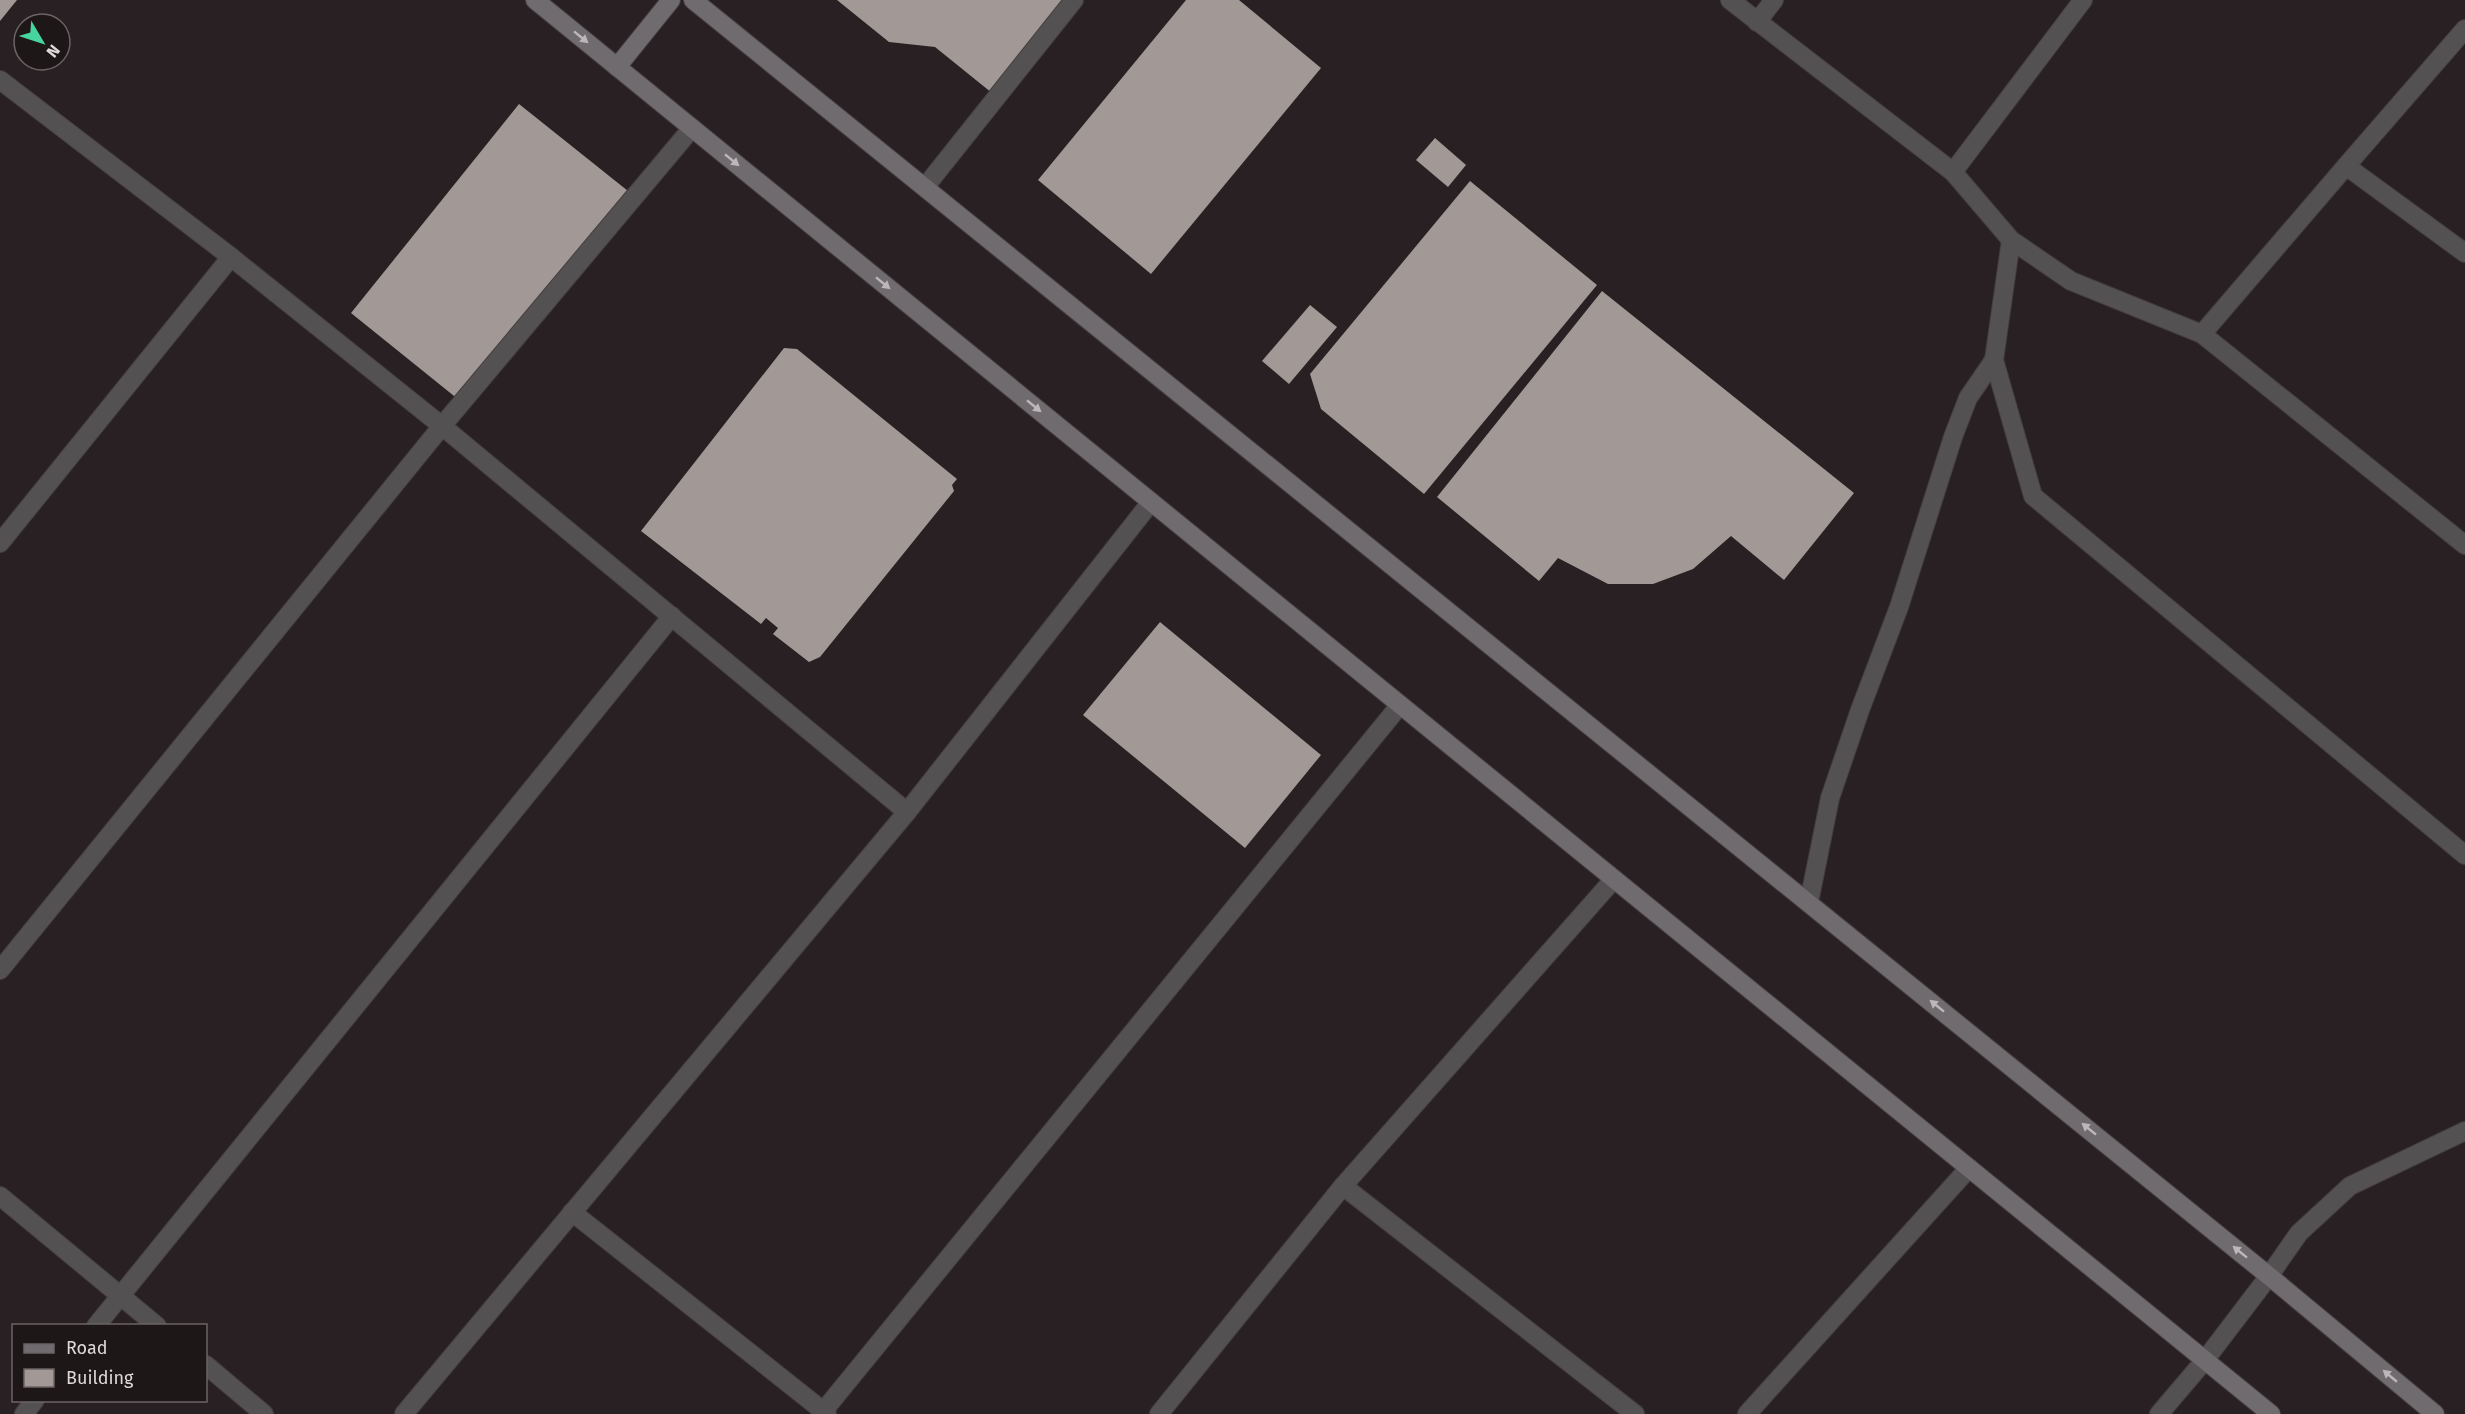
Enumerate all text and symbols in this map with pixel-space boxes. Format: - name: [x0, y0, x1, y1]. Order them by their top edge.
- north arrow: [12, 12, 72, 72]
- one-way arrow: [573, 30, 588, 43]
- text: N: [43, 41, 64, 61]
- one-way arrow: [724, 154, 739, 166]
- one-way arrow: [875, 277, 891, 290]
- one-way arrow: [1026, 400, 1042, 413]
- one-way arrow: [1930, 1000, 1945, 1013]
- one-way arrow: [2081, 1122, 2097, 1135]
- one-way arrow: [2232, 1245, 2248, 1258]
- legend: [12, 1324, 207, 1402]
- text: Road: [66, 1337, 108, 1359]
- text: Building: [66, 1367, 134, 1389]
- one-way arrow: [2382, 1370, 2398, 1383]

